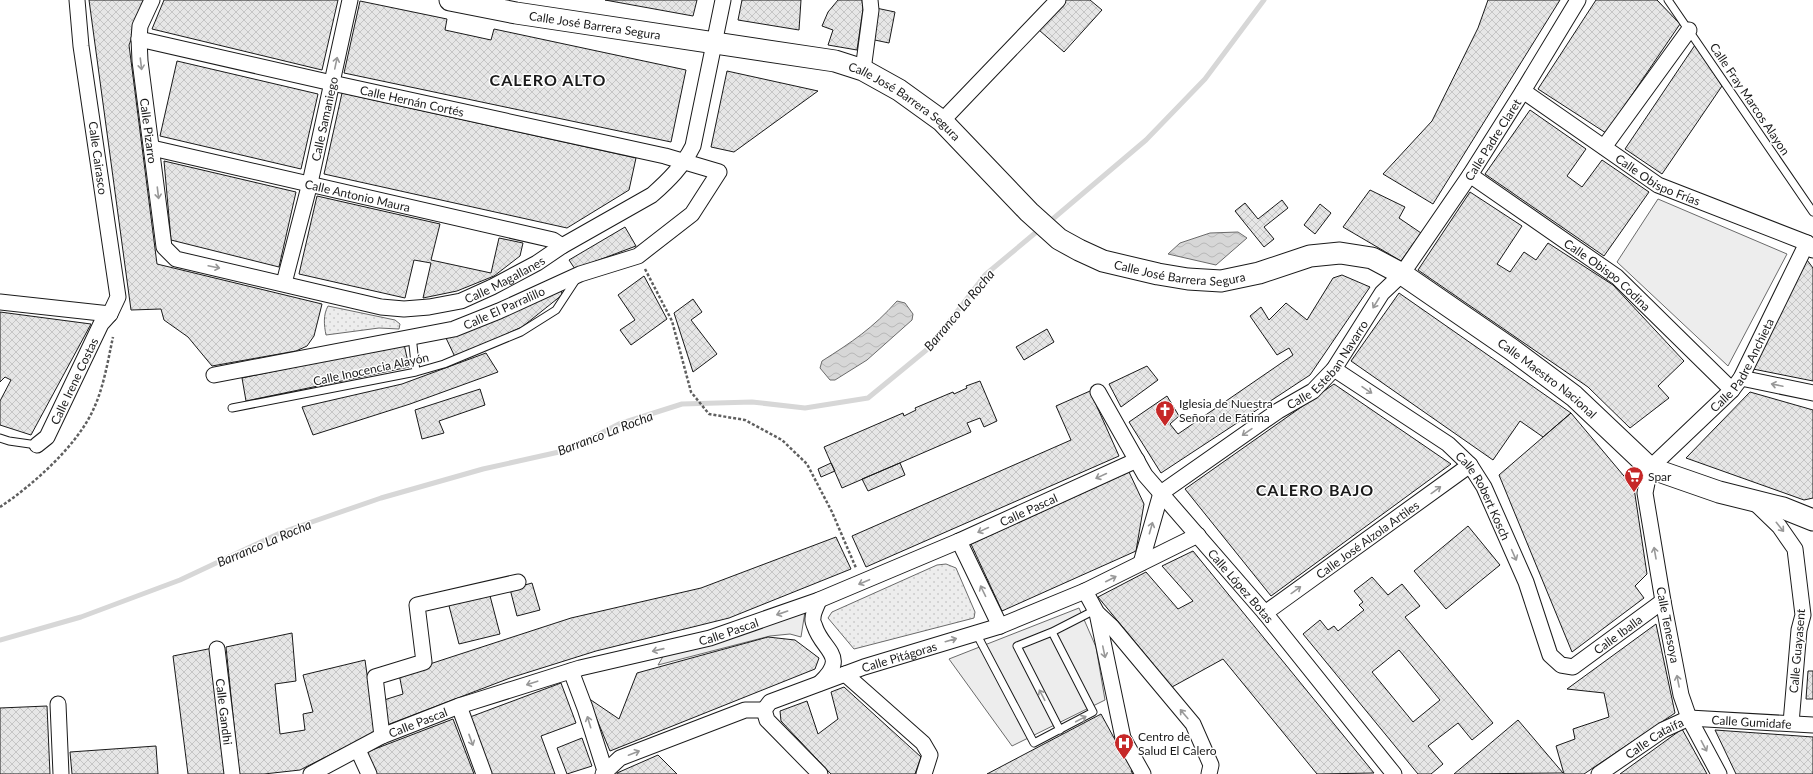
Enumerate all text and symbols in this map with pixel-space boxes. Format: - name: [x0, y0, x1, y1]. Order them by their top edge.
- street label: Calle José Barrera Segura: [528, 8, 662, 42]
- street label: Calle Fray Marcos Alayon: [1707, 40, 1793, 158]
- one-way arrow: [333, 57, 341, 70]
- one-way arrow: [137, 58, 144, 71]
- street label: Calle José Barrera Segura: [847, 58, 964, 144]
- district label: CALERO ALTO: [490, 70, 606, 89]
- street label: Calle Samaniego: [307, 75, 341, 163]
- street label: Calle Hernán Cortés: [359, 82, 466, 119]
- street label: Calle Padre Claret: [1461, 95, 1524, 183]
- street label: Calle Pizarro: [137, 97, 161, 165]
- street label: Calle Cairasco: [85, 120, 111, 196]
- street label: Calle Obispo Frías: [1613, 150, 1703, 208]
- street label: Calle Antonio Maura: [303, 176, 412, 215]
- one-way arrow: [154, 186, 162, 199]
- street label: Calle Obispo Codina: [1561, 235, 1654, 314]
- street label: Calle Magallanes: [462, 253, 547, 306]
- street label: Calle José Barrera Segura: [1113, 256, 1247, 289]
- one-way arrow: [208, 264, 221, 272]
- water label: Barranco La Rocha: [920, 266, 998, 354]
- street label: Calle El Parralillo: [461, 283, 547, 333]
- one-way arrow: [1372, 297, 1380, 308]
- street label: Calle Padre Anchieta: [1706, 316, 1777, 415]
- street label: Calle Esteban Navarro: [1284, 317, 1371, 412]
- street label: Calle Irene Costas: [47, 335, 101, 427]
- street label: Calle Maestro Nacional: [1495, 335, 1600, 421]
- street label: Calle Inocencia Alayón: [312, 349, 430, 389]
- one-way arrow: [1771, 381, 1784, 389]
- one-way arrow: [1361, 386, 1372, 394]
- place label: Iglesia de Nuestra Señora de Fátima: [1179, 396, 1273, 425]
- church icon: Iglesia de Nuestra Señora de Fátima: [1154, 399, 1176, 427]
- water label: Barranco La Rocha: [555, 407, 655, 459]
- one-way arrow: [1242, 428, 1253, 436]
- street label: Calle Robert Kosch: [1453, 448, 1514, 542]
- supermarket icon: Spar: [1623, 465, 1645, 493]
- place label: Spar: [1648, 469, 1672, 484]
- one-way arrow: [1096, 473, 1108, 480]
- district label: CALERO BAJO: [1256, 480, 1374, 499]
- one-way arrow: [1430, 486, 1441, 494]
- street label: Calle Pascal: [997, 490, 1060, 529]
- street label: Calle José Alzola Artiles: [1313, 497, 1422, 581]
- water label: Barranco La Rocha: [214, 516, 314, 570]
- one-way arrow: [1148, 522, 1155, 535]
- one-way arrow: [1775, 522, 1784, 533]
- one-way arrow: [977, 527, 989, 534]
- street label: Calle López Botas: [1205, 546, 1277, 626]
- one-way arrow: [1650, 547, 1658, 560]
- one-way arrow: [1511, 548, 1518, 560]
- one-way arrow: [1104, 574, 1116, 582]
- one-way arrow: [858, 578, 870, 586]
- one-way arrow: [979, 585, 986, 597]
- one-way arrow: [1290, 586, 1301, 595]
- street label: Calle Tenesoya: [1653, 586, 1683, 665]
- street label: Calle Guayasent: [1786, 607, 1808, 694]
- one-way arrow: [776, 610, 789, 617]
- street label: Calle Iballa: [1590, 611, 1645, 657]
- street label: Calle Pascal: [697, 614, 760, 648]
- one-way arrow: [944, 636, 957, 643]
- street label: Calle Pitágoras: [860, 638, 939, 675]
- one-way arrow: [1101, 645, 1109, 658]
- one-way arrow: [652, 647, 665, 654]
- one-way arrow: [1674, 674, 1682, 687]
- street label: Calle Gandhi: [213, 677, 236, 746]
- one-way arrow: [526, 680, 539, 687]
- one-way arrow: [1038, 689, 1045, 701]
- street label: Calle Pascal: [386, 704, 449, 740]
- one-way arrow: [1180, 709, 1189, 719]
- street label: Calle Gumidafe: [1711, 712, 1792, 731]
- one-way arrow: [1075, 714, 1087, 722]
- street label: Calle Cataifa: [1622, 714, 1686, 762]
- one-way arrow: [585, 716, 592, 729]
- place label: Centro de Salud El Calero: [1138, 729, 1217, 758]
- hospital icon: Centro de Salud El Calero: [1113, 732, 1135, 760]
- one-way arrow: [468, 734, 476, 746]
- one-way arrow: [1701, 740, 1709, 752]
- one-way arrow: [628, 748, 640, 756]

